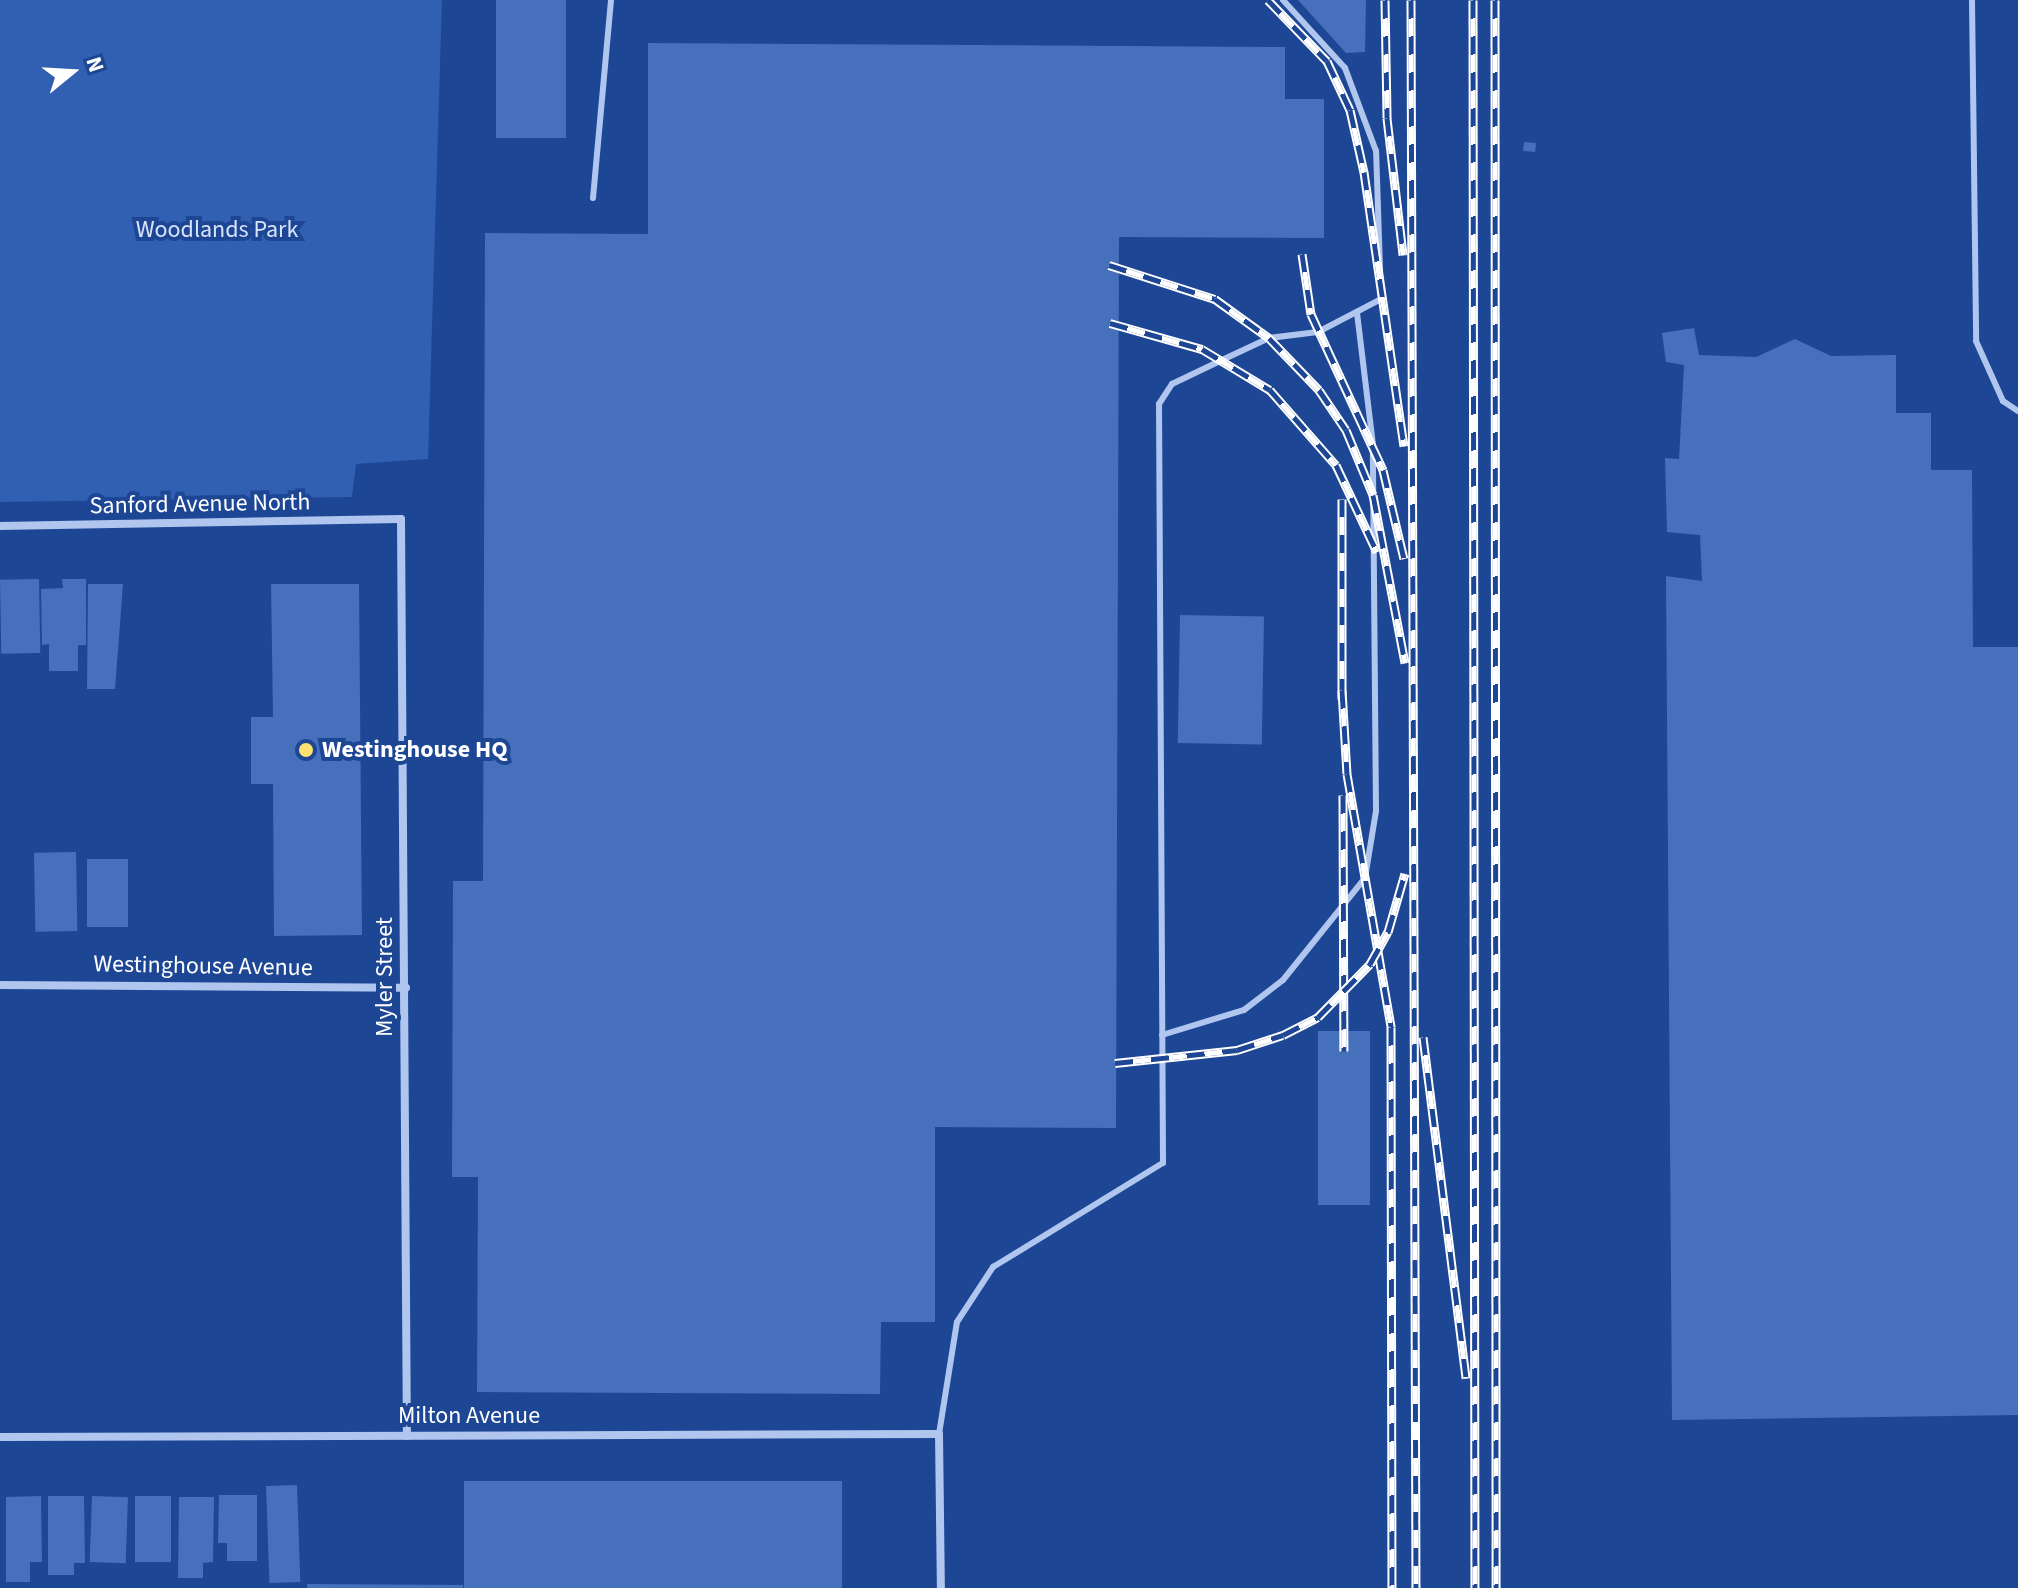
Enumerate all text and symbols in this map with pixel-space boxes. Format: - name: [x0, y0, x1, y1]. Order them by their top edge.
- north arrow: [32, 32, 112, 112]
- text: N: [77, 53, 112, 76]
- park label: Woodlands Park: [136, 216, 298, 244]
- street label: Sanford Avenue North: [89, 488, 311, 520]
- place label: Westinghouse HQ: [322, 736, 508, 764]
- marker: Westinghouse HQ: [297, 741, 315, 759]
- street label: Myler Street: [371, 917, 399, 1037]
- street label: Westinghouse Avenue: [93, 950, 313, 982]
- street label: Milton Avenue: [398, 1402, 540, 1430]

